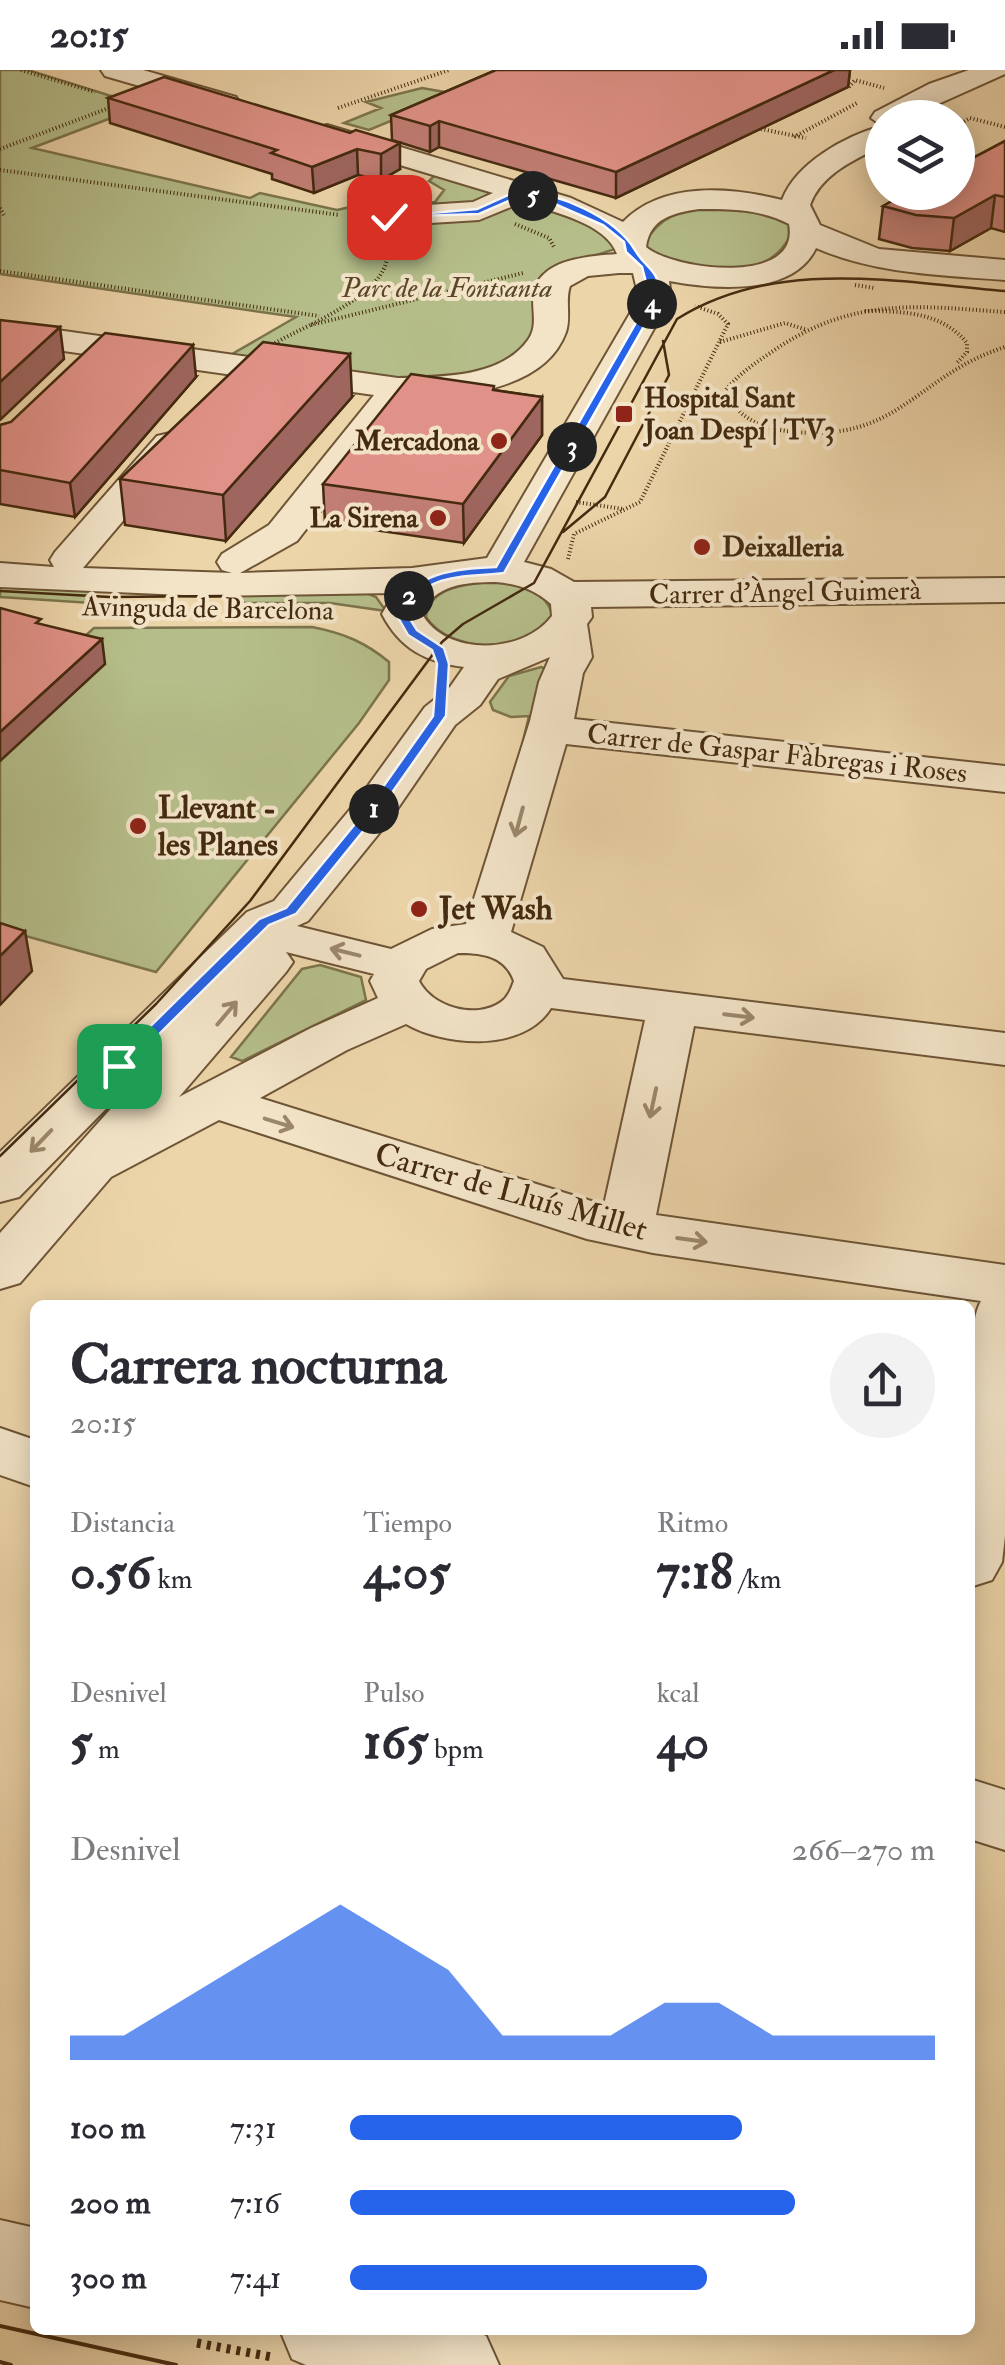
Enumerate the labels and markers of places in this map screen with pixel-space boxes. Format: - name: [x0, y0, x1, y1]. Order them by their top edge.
- pin: 5: [508, 171, 558, 221]
- pin: [347, 175, 432, 260]
- pin: 4: [627, 279, 677, 329]
- place label: Hospital Sant Joan Despí | TV3: [642, 381, 835, 448]
- marker: Hospital Sant Joan Despí | TV3: [613, 403, 635, 425]
- pin: 3: [547, 422, 597, 472]
- place label: Mercadona: [353, 424, 480, 459]
- marker: Mercadona: [488, 430, 510, 452]
- place label: La Sirena: [309, 501, 419, 536]
- marker: La Sirena: [427, 507, 449, 529]
- place label: Deixalleria: [722, 530, 845, 565]
- marker: Deixalleria: [691, 536, 713, 558]
- pin: 2: [384, 571, 434, 621]
- pin: 1: [349, 784, 399, 834]
- place label: Llevant - les Planes: [157, 788, 278, 865]
- marker: Llevant - les Planes: [127, 815, 149, 837]
- place label: Jet Wash: [437, 889, 553, 929]
- marker: Jet Wash: [408, 898, 430, 920]
- pin: [77, 1024, 162, 1109]

